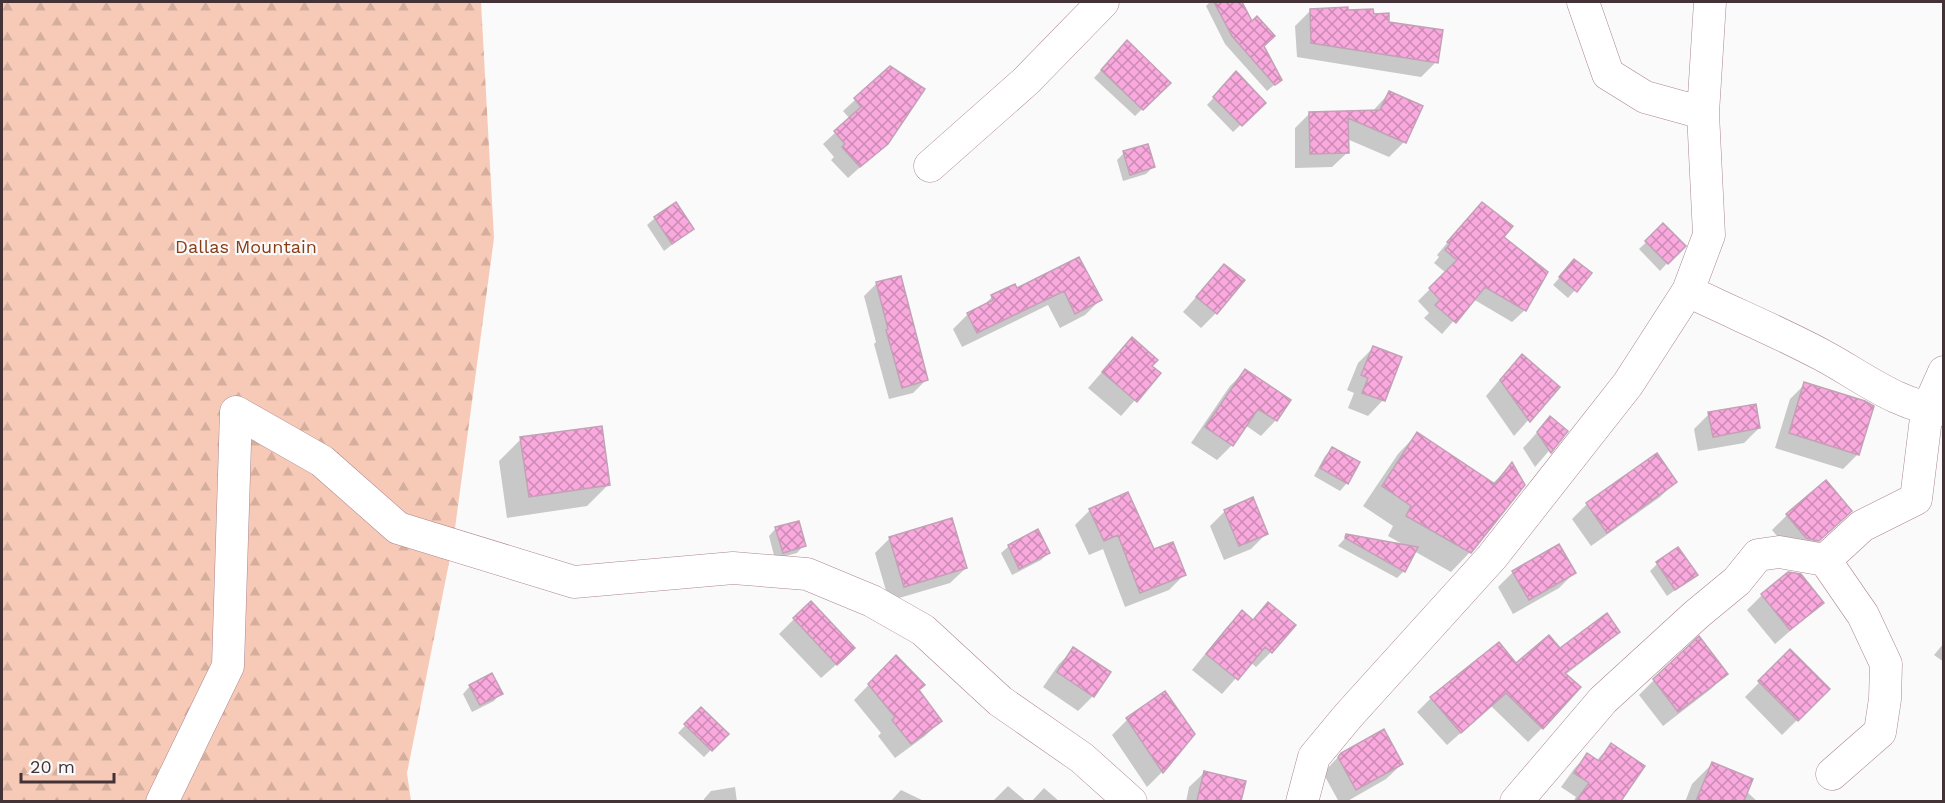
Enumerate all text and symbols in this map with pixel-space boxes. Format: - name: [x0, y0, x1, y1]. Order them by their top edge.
- park label: Dallas Mountain: [175, 236, 317, 257]
- scale bar: [21, 746, 114, 784]
- text: 20 m: [30, 756, 75, 777]

